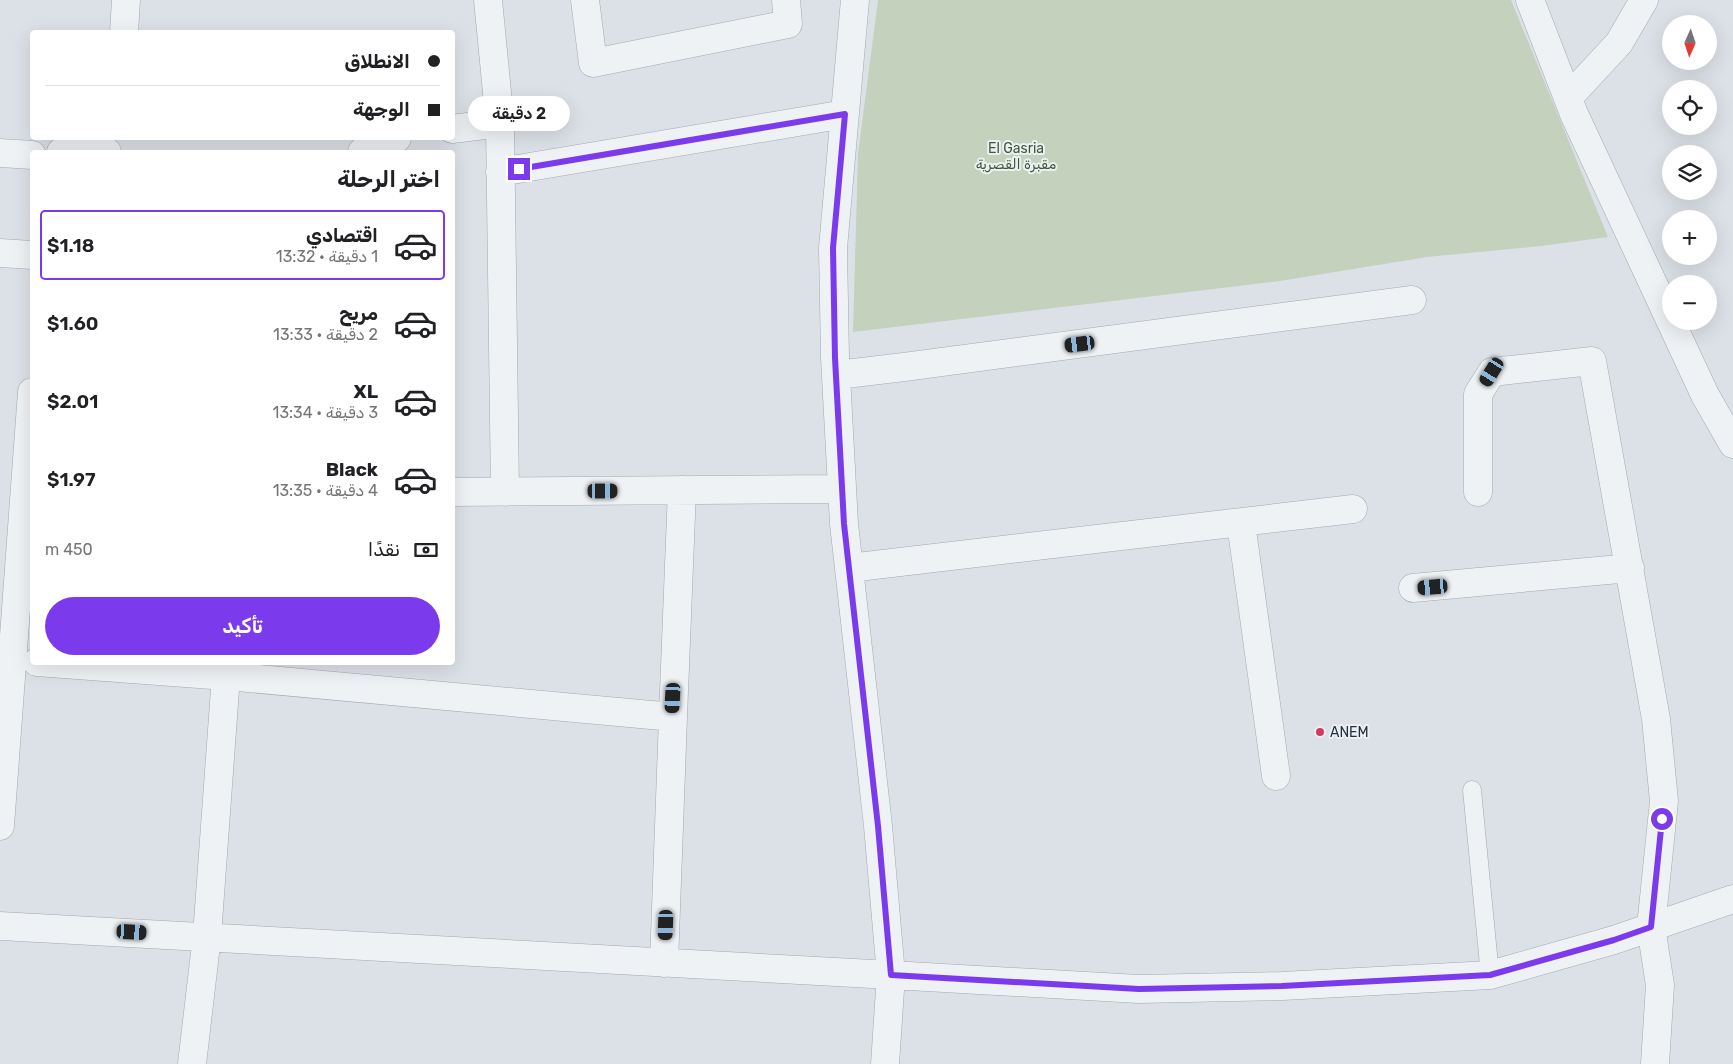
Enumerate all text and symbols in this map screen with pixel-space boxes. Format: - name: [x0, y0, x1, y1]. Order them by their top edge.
- north arrow: [1662, 15, 1718, 70]
- map controls: [1662, 15, 1717, 330]
- text: الانطلاق: [344, 50, 410, 73]
- button: locate: [1662, 80, 1717, 135]
- callout: 2 دقيقة: [468, 96, 570, 132]
- text: الوجهة: [353, 98, 410, 121]
- text: 2 دقيقة: [492, 104, 546, 123]
- park label: El Gasria مقبرة القصرية: [976, 140, 1057, 173]
- button: layers: [1662, 145, 1717, 200]
- route end: [508, 158, 530, 180]
- text: اختر الرحلة: [337, 166, 440, 193]
- button: +: [1662, 210, 1717, 265]
- icon: car: [393, 223, 438, 268]
- text: اقتصادي: [306, 224, 378, 247]
- text: $1.18: [47, 234, 94, 257]
- text: 1 دقيقة · 13:32: [276, 247, 378, 266]
- button: −: [1662, 275, 1717, 330]
- icon: car: [393, 301, 438, 346]
- text: مريح: [339, 302, 378, 325]
- text: $1.60: [47, 312, 98, 335]
- text: 2 دقيقة · 13:33: [273, 325, 378, 344]
- car: [1064, 335, 1095, 353]
- car: [1477, 355, 1506, 389]
- icon: car: [393, 379, 438, 424]
- text: XL: [354, 380, 378, 403]
- text: $2.01: [47, 390, 98, 413]
- text: 3 دقيقة · 13:34: [273, 403, 378, 422]
- icon: car: [393, 457, 438, 502]
- text: Black: [326, 458, 378, 481]
- text: $1.97: [47, 468, 96, 491]
- text: 4 دقيقة · 13:35: [273, 481, 378, 500]
- car: [588, 484, 618, 499]
- icon: cash: [412, 536, 440, 564]
- text: نقدًا: [368, 538, 400, 561]
- text: 450 m: [45, 540, 93, 559]
- car: [1417, 578, 1448, 596]
- button: تأكيد: [45, 597, 440, 655]
- car: [664, 683, 681, 713]
- place label: ANEM: [1330, 724, 1369, 741]
- marker: ANEM: [1314, 726, 1326, 738]
- route start: [1651, 808, 1673, 830]
- car: [657, 910, 674, 940]
- car: [116, 924, 147, 940]

